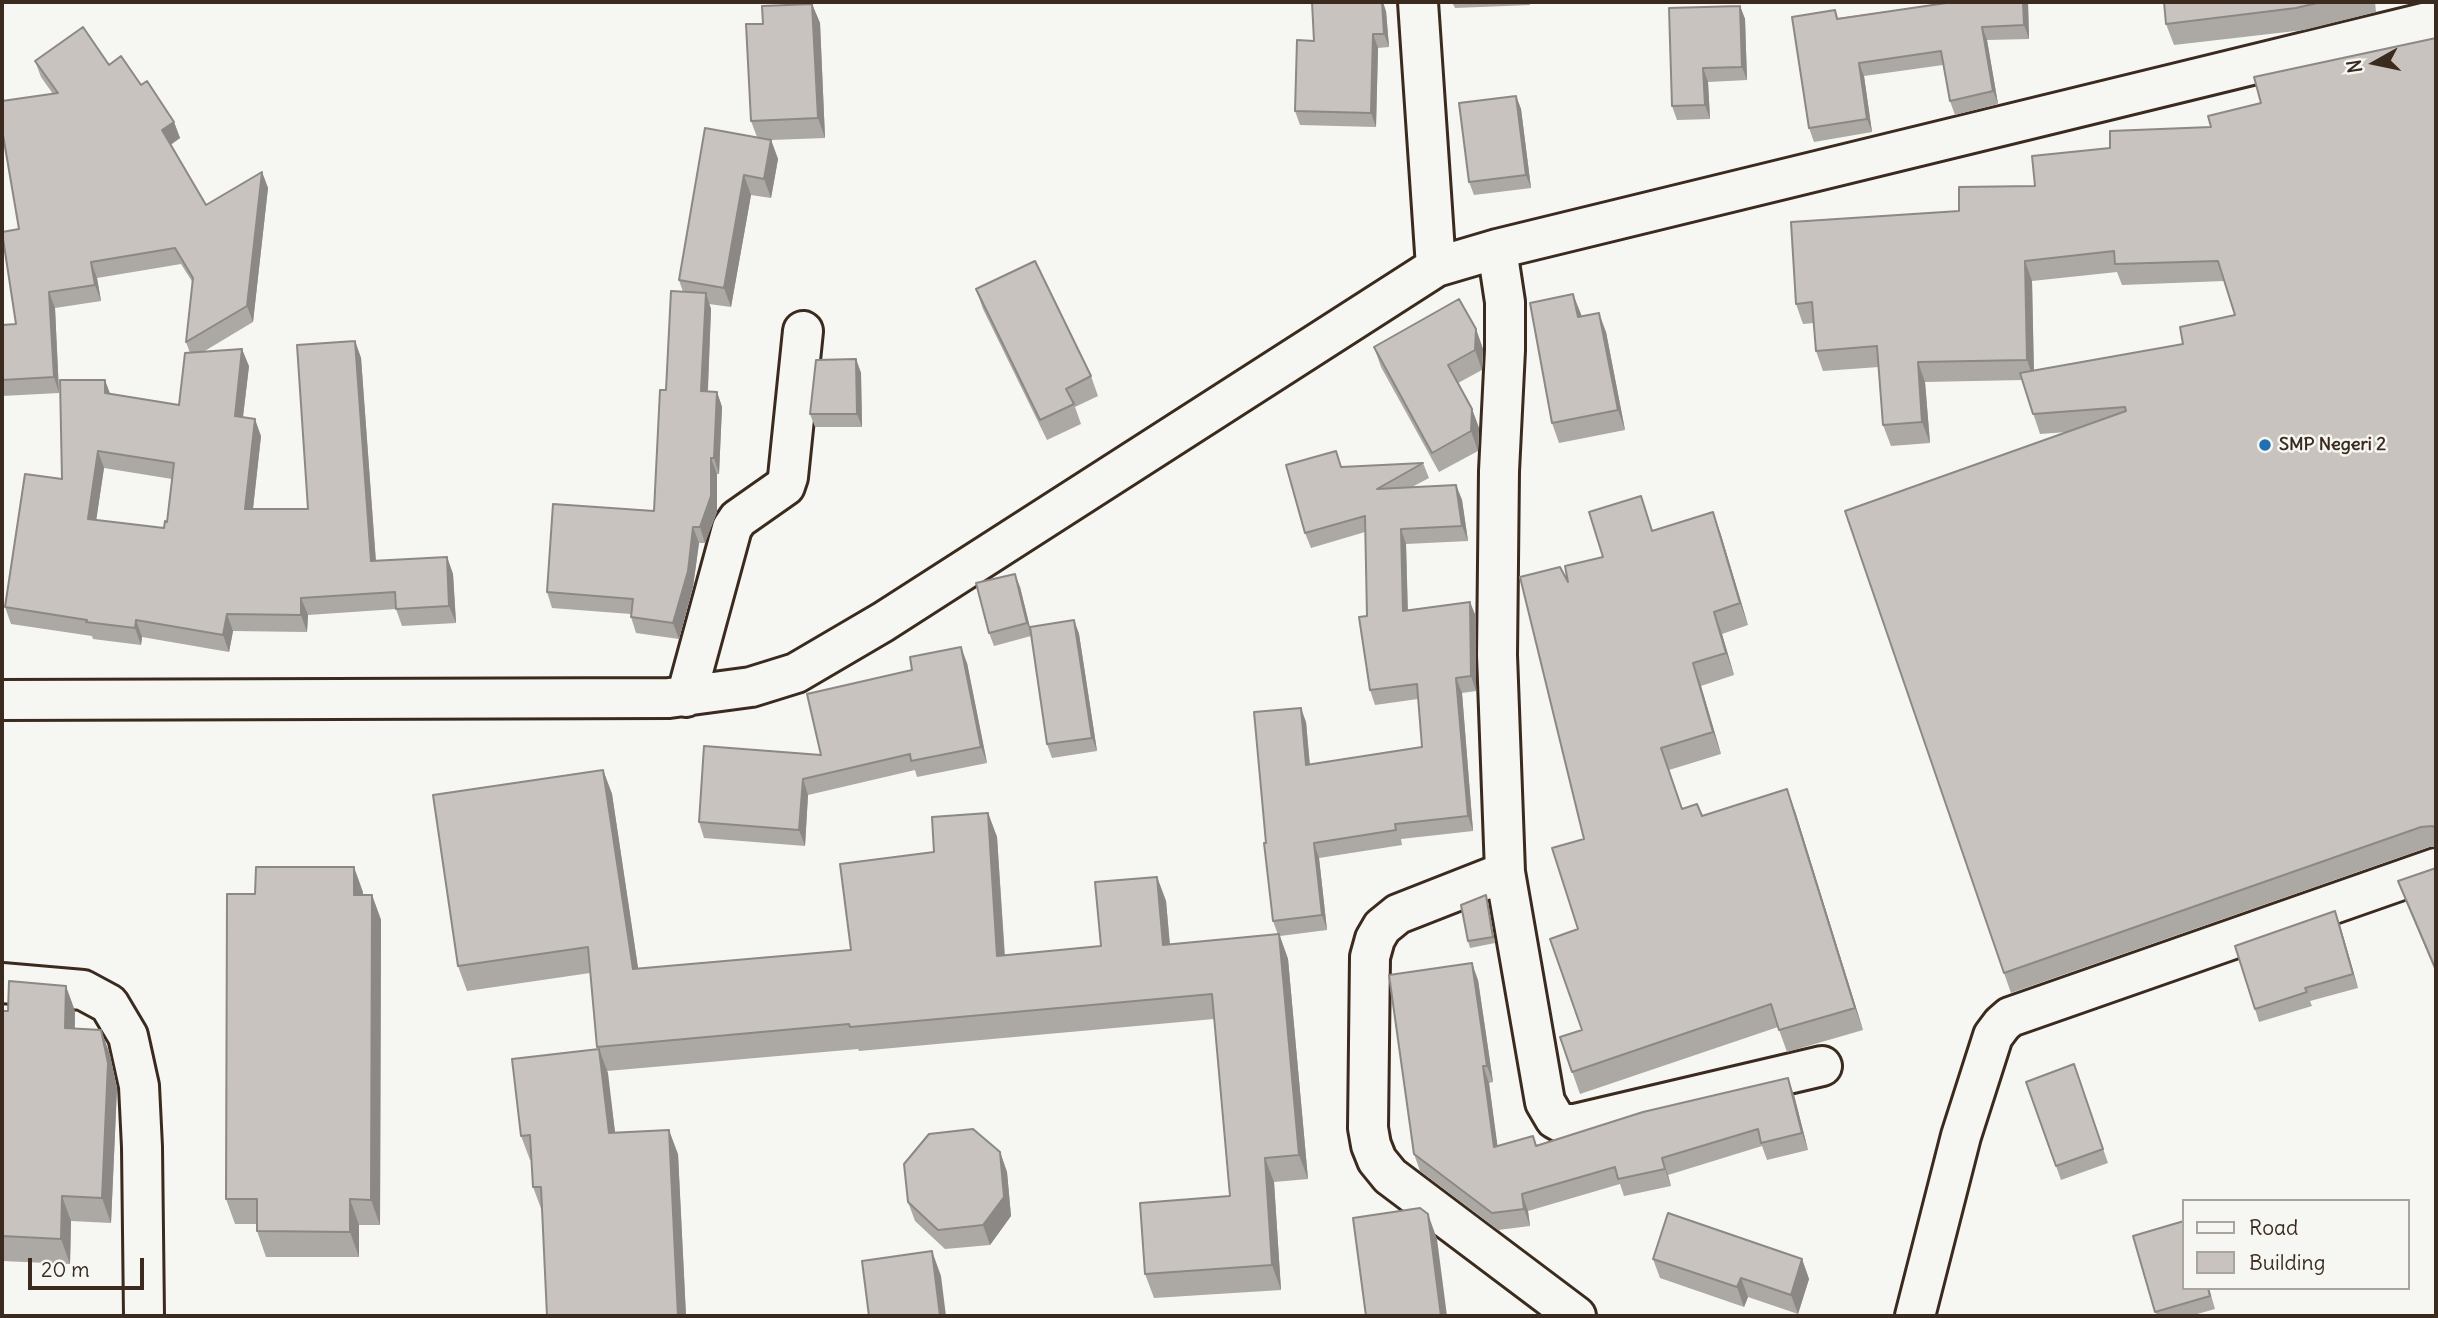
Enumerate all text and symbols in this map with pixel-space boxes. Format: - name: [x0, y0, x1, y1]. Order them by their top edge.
- north arrow: [2340, 28, 2410, 98]
- text: N: [2341, 58, 2367, 75]
- place label: SMP Negeri 2: [2279, 434, 2386, 456]
- marker: SMP Negeri 2: [2257, 437, 2273, 453]
- legend: [2182, 1199, 2410, 1290]
- text: Road: [2249, 1214, 2298, 1241]
- scale bar: [32, 1244, 147, 1288]
- text: Building: [2249, 1249, 2325, 1276]
- text: 20 m: [41, 1256, 90, 1283]

